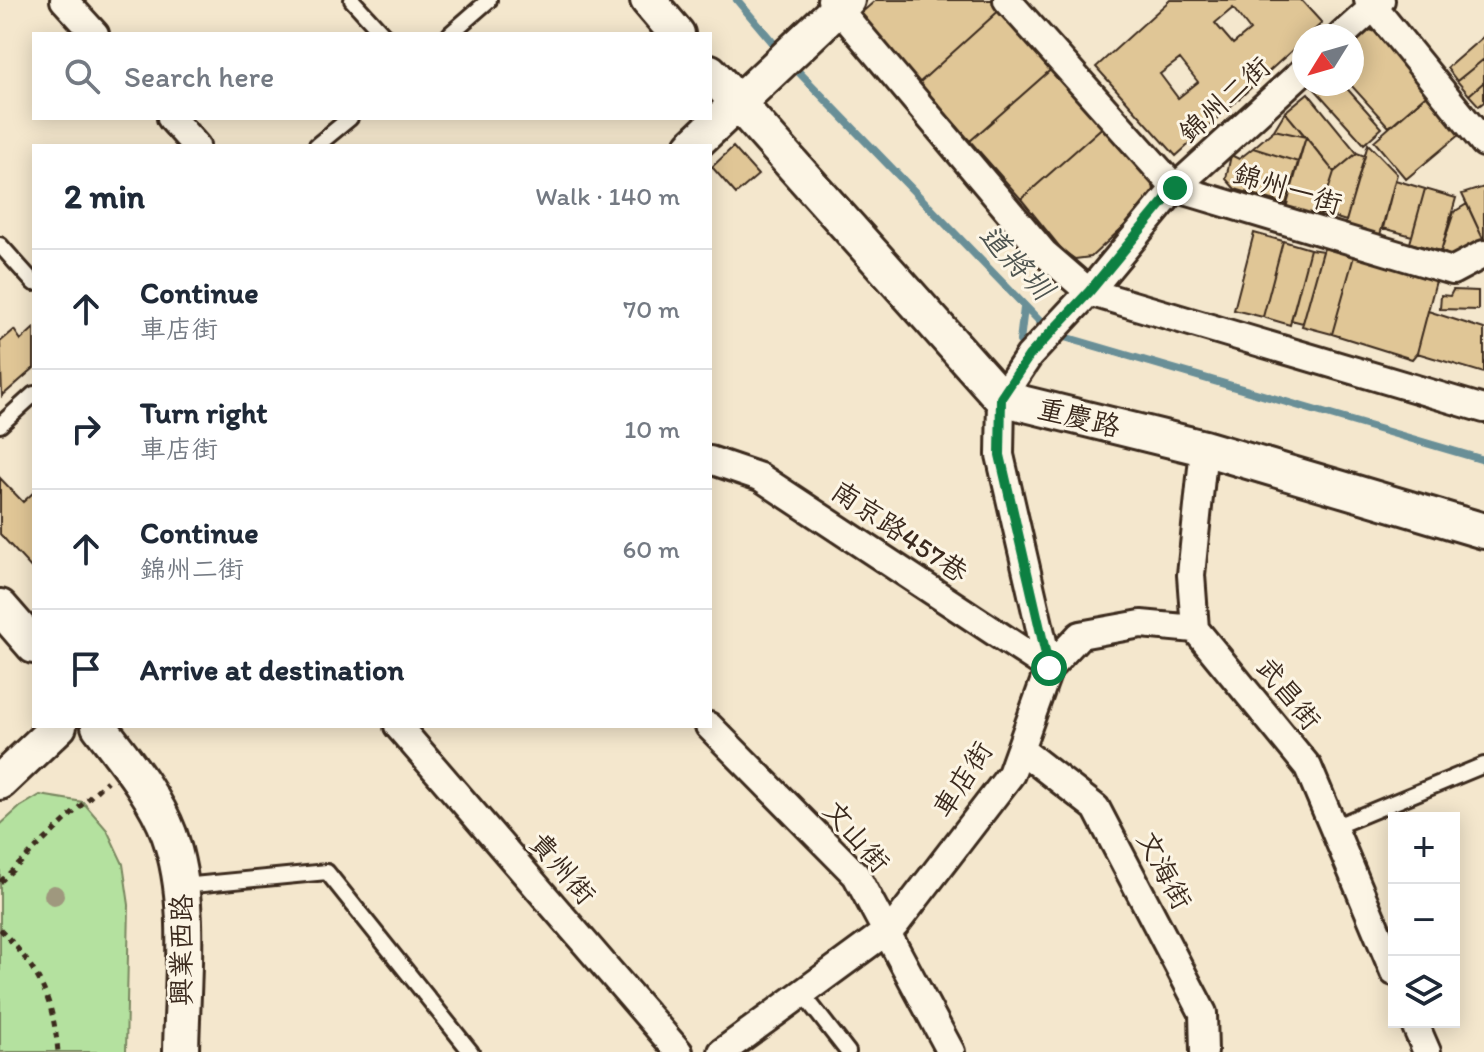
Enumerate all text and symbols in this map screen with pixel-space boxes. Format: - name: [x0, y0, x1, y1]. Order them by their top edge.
- north arrow: [1292, 24, 1364, 96]
- search box: [32, 32, 712, 120]
- street label: 錦州二街: [1171, 49, 1277, 149]
- icon: search: [60, 54, 104, 98]
- text: Search here: [124, 58, 274, 95]
- street label: 錦州一街: [1229, 155, 1347, 221]
- route end: [1157, 170, 1193, 206]
- text: 2 min: [64, 176, 145, 217]
- text: Walk · 140 m: [535, 180, 680, 212]
- water label: 道將圳: [972, 216, 1063, 309]
- text: Continue: [140, 274, 259, 311]
- icon: ahead: [64, 287, 108, 331]
- text: 70 m: [623, 293, 680, 325]
- text: 車店街: [140, 313, 218, 345]
- street label: 重慶路: [1034, 390, 1124, 444]
- text: Turn right: [140, 394, 268, 431]
- icon: right: [64, 407, 108, 451]
- text: 10 m: [624, 413, 680, 445]
- text: 車店街: [140, 433, 218, 465]
- street label: 南京路457巷: [825, 473, 976, 590]
- text: Continue: [140, 514, 259, 551]
- icon: ahead: [64, 527, 108, 571]
- text: 60 m: [623, 533, 680, 565]
- text: 錦州二街: [140, 553, 244, 585]
- icon: arrive: [64, 647, 108, 691]
- route start: [1031, 650, 1067, 686]
- street label: 武昌街: [1249, 650, 1329, 736]
- text: Arrive at destination: [140, 651, 404, 688]
- street label: 車店街: [925, 735, 999, 823]
- street label: 文山街: [817, 793, 897, 879]
- map controls: [1388, 812, 1460, 1028]
- button: +: [1388, 812, 1460, 884]
- street label: 貴州街: [523, 825, 603, 911]
- street label: 文海街: [1130, 825, 1200, 915]
- button: −: [1388, 884, 1460, 956]
- street label: 興業西路: [164, 894, 198, 1006]
- button: layers: [1388, 956, 1460, 1028]

